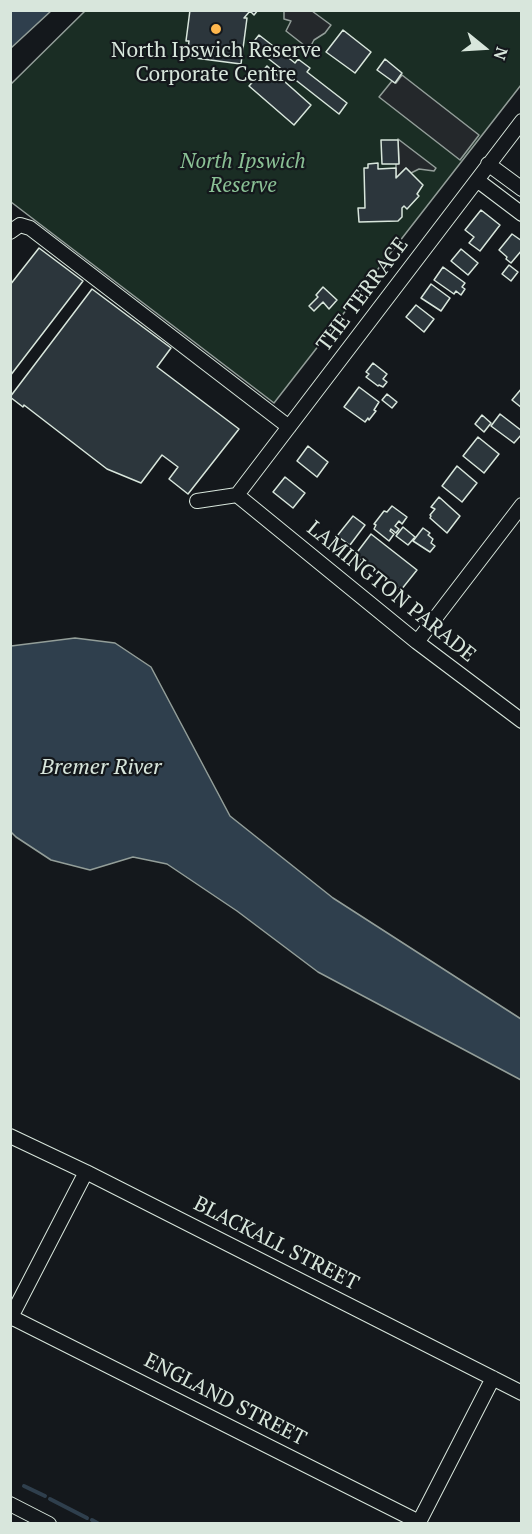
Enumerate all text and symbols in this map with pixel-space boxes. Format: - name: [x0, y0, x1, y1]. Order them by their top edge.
- north arrow: [454, 18, 514, 78]
- marker: North Ipswich Reserve Corporate Centre: [209, 22, 223, 36]
- place label: North Ipswich Reserve Corporate Centre: [111, 38, 321, 88]
- text: N: [489, 44, 513, 63]
- park label: North Ipswich Reserve: [180, 149, 306, 199]
- street label: THE TERRACE: [312, 233, 414, 357]
- street label: LAMINGTON PARADE: [301, 516, 481, 668]
- water label: Bremer River: [40, 755, 162, 781]
- street label: BLACKALL STREET: [189, 1191, 363, 1297]
- street label: ENGLAND STREET: [140, 1348, 310, 1452]

